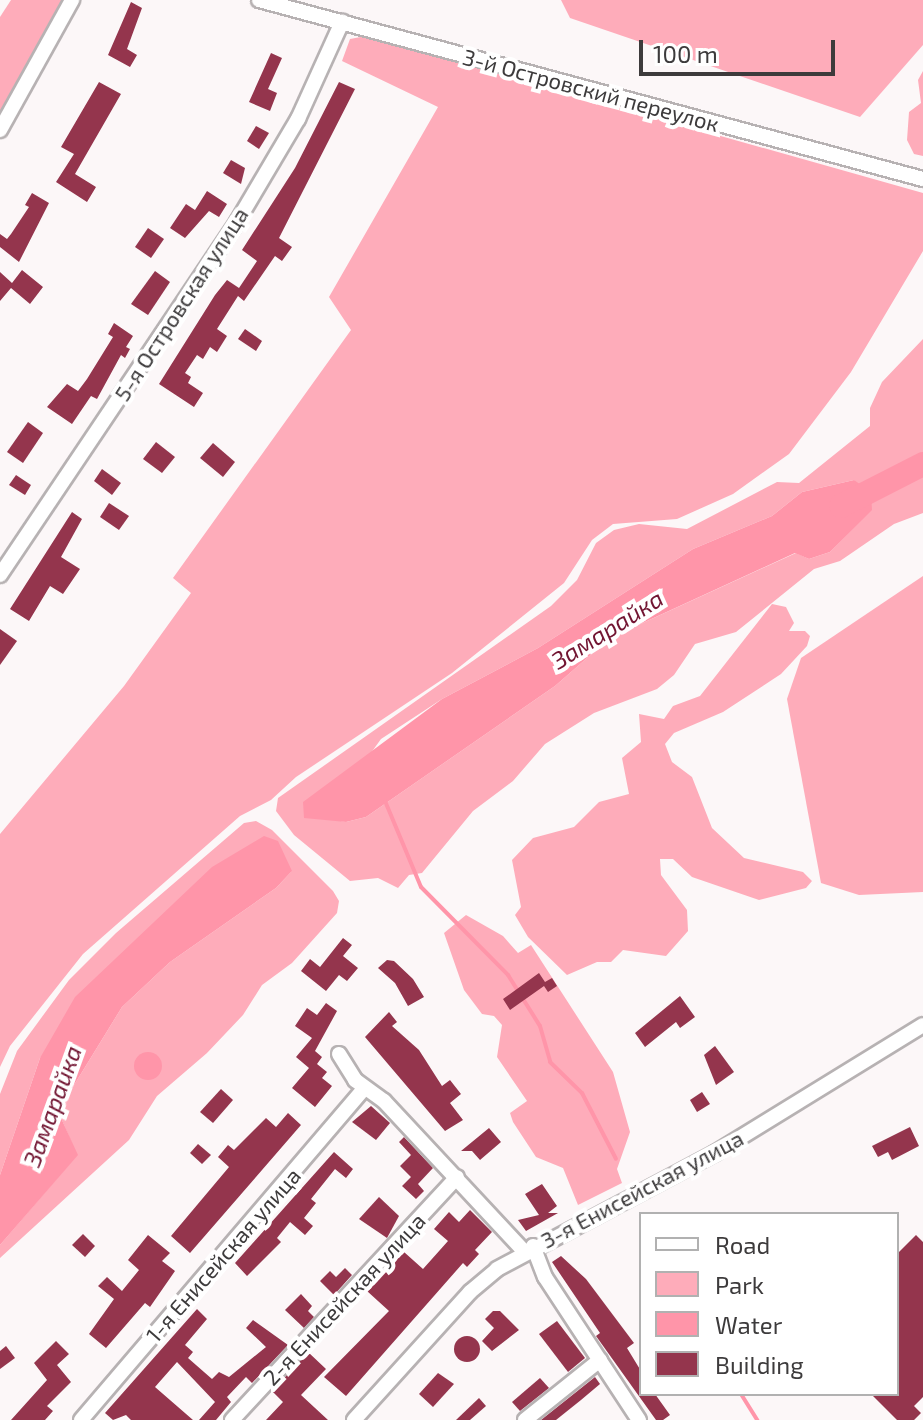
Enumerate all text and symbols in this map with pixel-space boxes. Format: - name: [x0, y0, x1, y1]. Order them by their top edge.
- scale bar: [643, 24, 839, 74]
- text: 100 m: [653, 39, 718, 68]
- street label: 3-й Островский переулок: [460, 43, 722, 137]
- street label: 5-я Островская улица: [109, 202, 253, 406]
- water label: Замарайка: [546, 583, 668, 675]
- water label: Замарайка: [17, 1042, 87, 1170]
- street label: 3-я Енисейская улица: [536, 1124, 748, 1254]
- street label: 1-я Енисейская улица: [140, 1163, 306, 1347]
- street label: 2-я Енисейская улица: [257, 1207, 431, 1391]
- legend: [639, 1212, 899, 1396]
- text: Road: [715, 1230, 770, 1259]
- text: Park: [715, 1270, 764, 1299]
- text: Water: [715, 1310, 782, 1339]
- text: Building: [715, 1350, 804, 1379]

